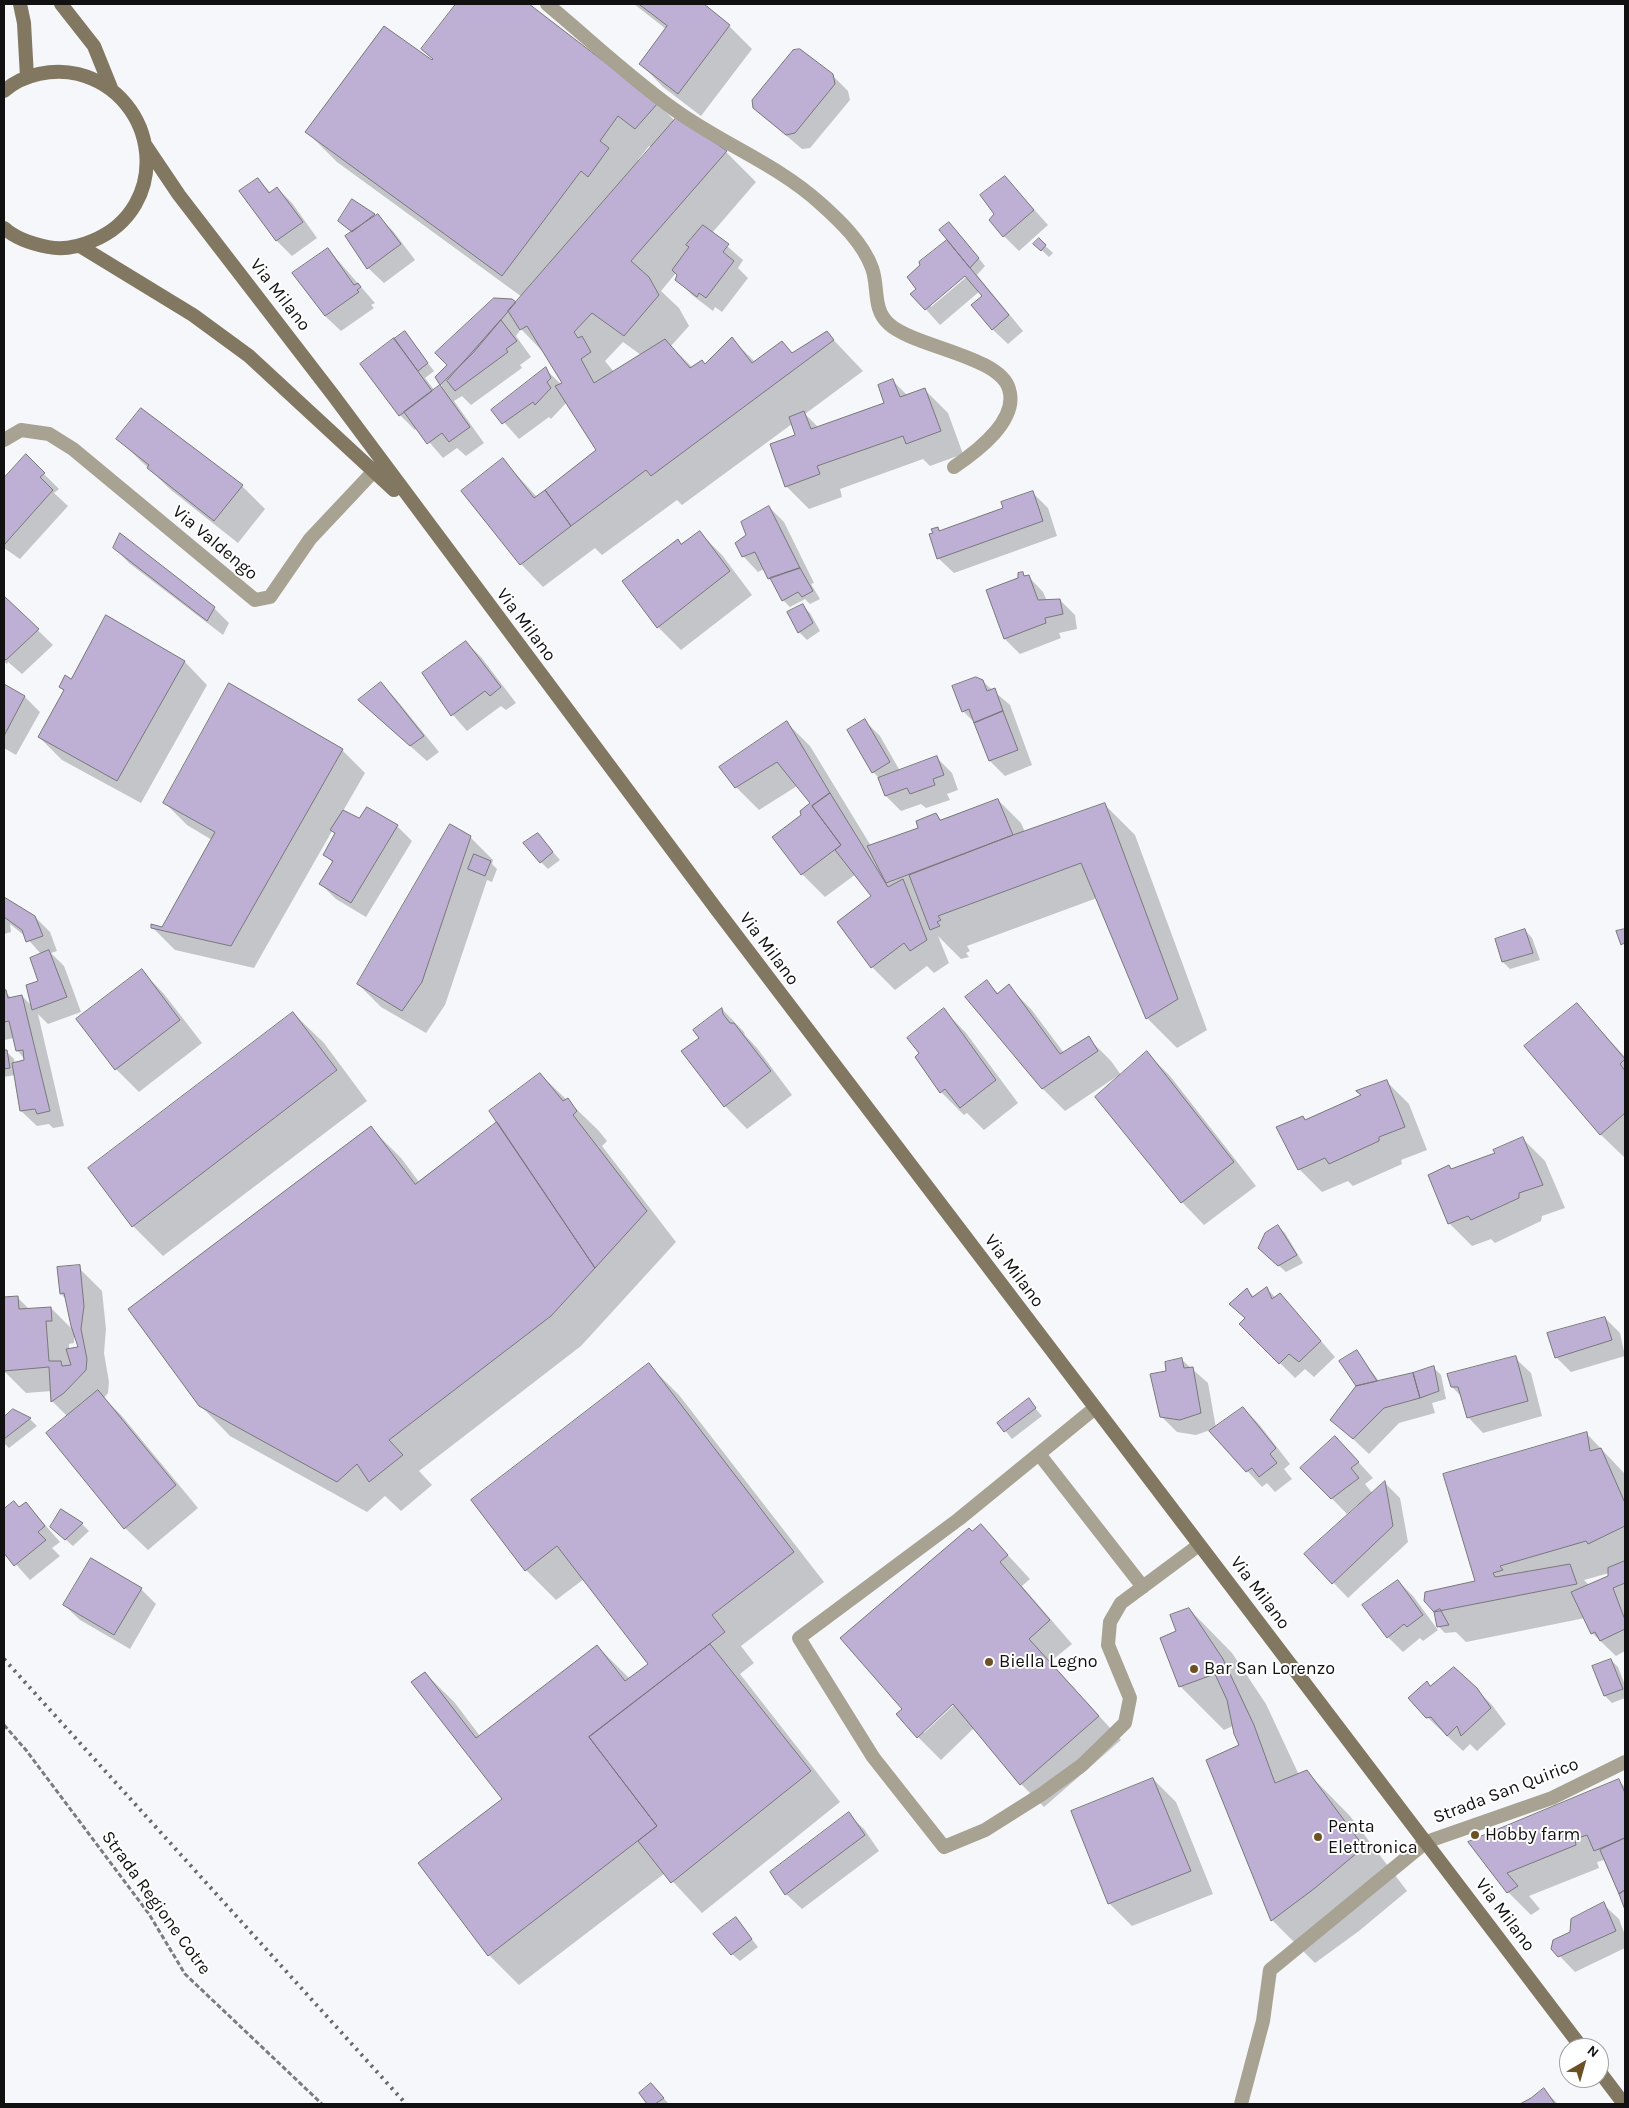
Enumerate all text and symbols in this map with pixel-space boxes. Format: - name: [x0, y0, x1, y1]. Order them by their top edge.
- street label: Via Milano: [245, 254, 315, 336]
- street label: Via Valdengo: [168, 501, 262, 585]
- street label: Via Milano: [492, 584, 560, 666]
- street label: Via Milano: [735, 908, 803, 990]
- street label: Via Milano: [980, 1230, 1048, 1312]
- street label: Via Milano: [1226, 1552, 1294, 1634]
- place label: Biella Legno: [999, 1651, 1098, 1673]
- marker: Biella Legno: [983, 1656, 995, 1668]
- place label: Bar San Lorenzo: [1204, 1658, 1335, 1680]
- marker: Bar San Lorenzo: [1188, 1663, 1200, 1675]
- street label: Strada San Quirico: [1430, 1753, 1582, 1829]
- place label: Penta Elettronica: [1328, 1816, 1418, 1858]
- place label: Hobby farm: [1485, 1824, 1580, 1846]
- street label: Strada Regione Cotre: [97, 1827, 215, 1979]
- marker: Hobby farm: [1469, 1829, 1481, 1841]
- marker: Penta Elettronica: [1312, 1831, 1324, 1843]
- street label: Via Milano: [1471, 1874, 1539, 1956]
- north arrow: [1559, 2038, 1609, 2088]
- text: N: [1584, 2042, 1602, 2061]

